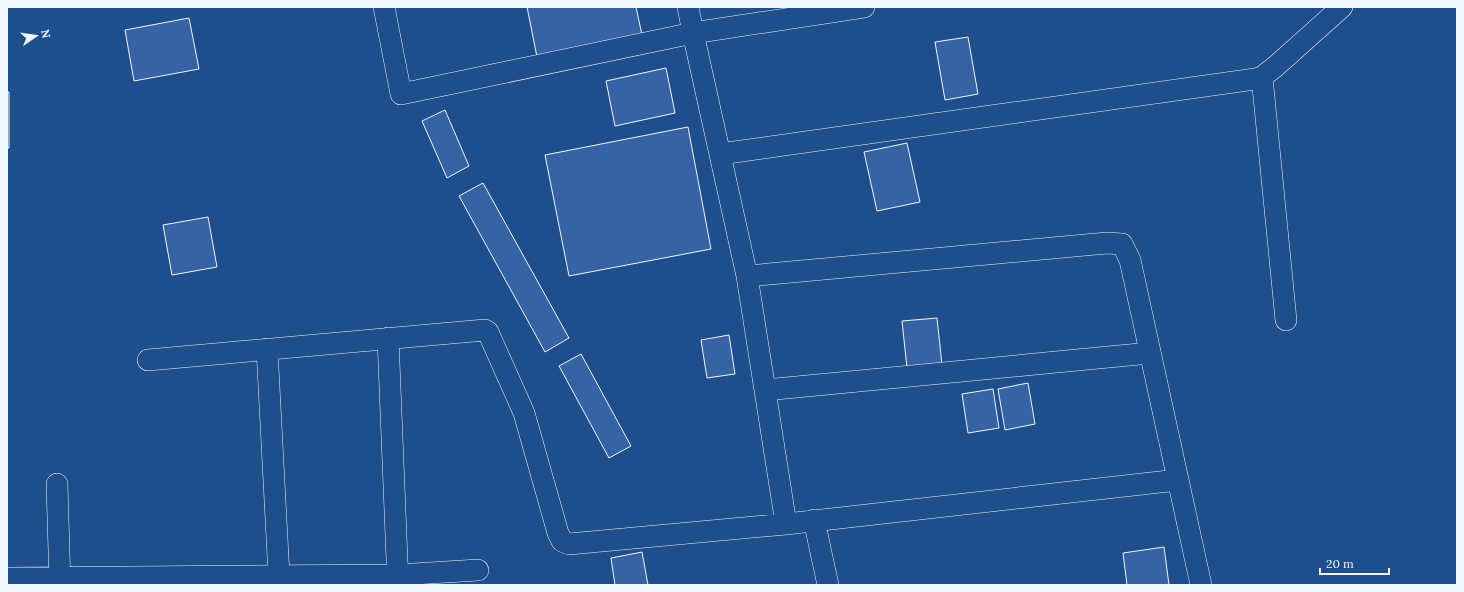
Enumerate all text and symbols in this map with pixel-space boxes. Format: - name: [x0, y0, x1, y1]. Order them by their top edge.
- north arrow: [16, 16, 56, 56]
- text: N: [38, 28, 54, 40]
- scale bar: [1320, 550, 1389, 576]
- text: 20 m: [1326, 556, 1354, 571]

